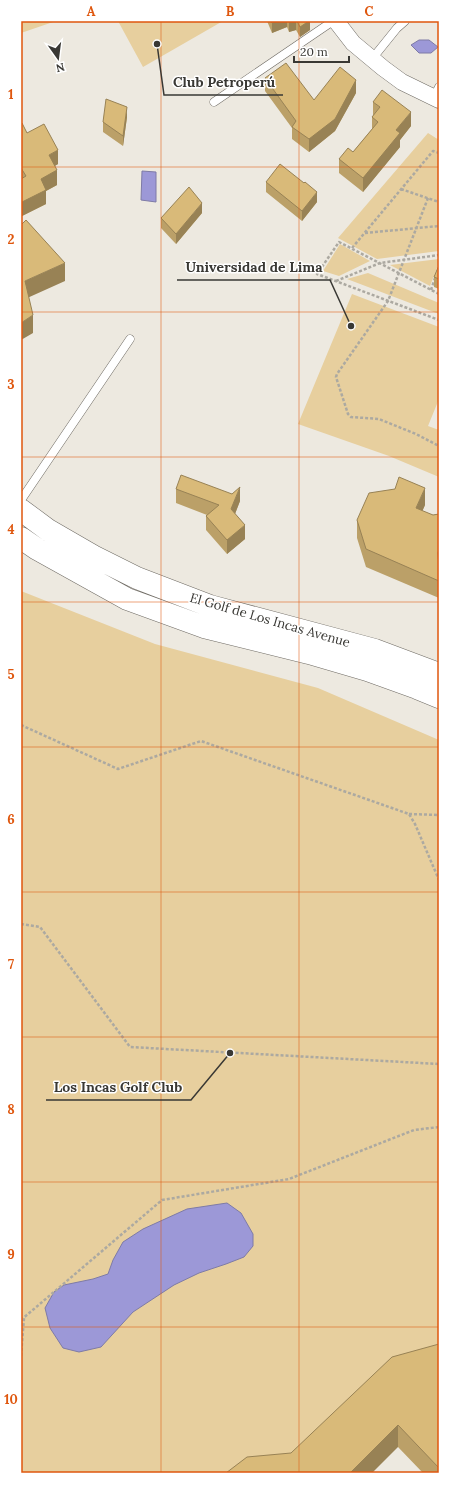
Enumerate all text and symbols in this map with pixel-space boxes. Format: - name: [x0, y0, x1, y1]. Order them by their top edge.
- text: A: [87, 3, 96, 20]
- text: B: [226, 3, 235, 20]
- text: C: [365, 3, 374, 20]
- north arrow: [38, 38, 78, 78]
- scale bar: [294, 38, 349, 64]
- text: 20 m: [300, 44, 328, 59]
- text: N: [54, 60, 66, 76]
- callout: Club Petroperú: [164, 69, 283, 95]
- text: Club Petroperú: [173, 73, 275, 91]
- text: 1: [8, 86, 14, 103]
- text: 2: [8, 231, 15, 248]
- callout: Universidad de Lima: [177, 254, 330, 280]
- text: Universidad de Lima: [185, 258, 323, 276]
- text: 3: [7, 376, 15, 393]
- text: 4: [7, 521, 15, 538]
- street label: El Golf de Los Incas Avenue: [188, 589, 352, 651]
- text: 5: [7, 666, 15, 683]
- text: 6: [7, 811, 15, 828]
- text: 7: [8, 956, 14, 973]
- callout: Los Incas Golf Club: [46, 1074, 191, 1100]
- text: Los Incas Golf Club: [54, 1078, 182, 1096]
- text: 8: [7, 1101, 15, 1118]
- text: 9: [7, 1246, 15, 1263]
- text: 10: [4, 1391, 18, 1408]

